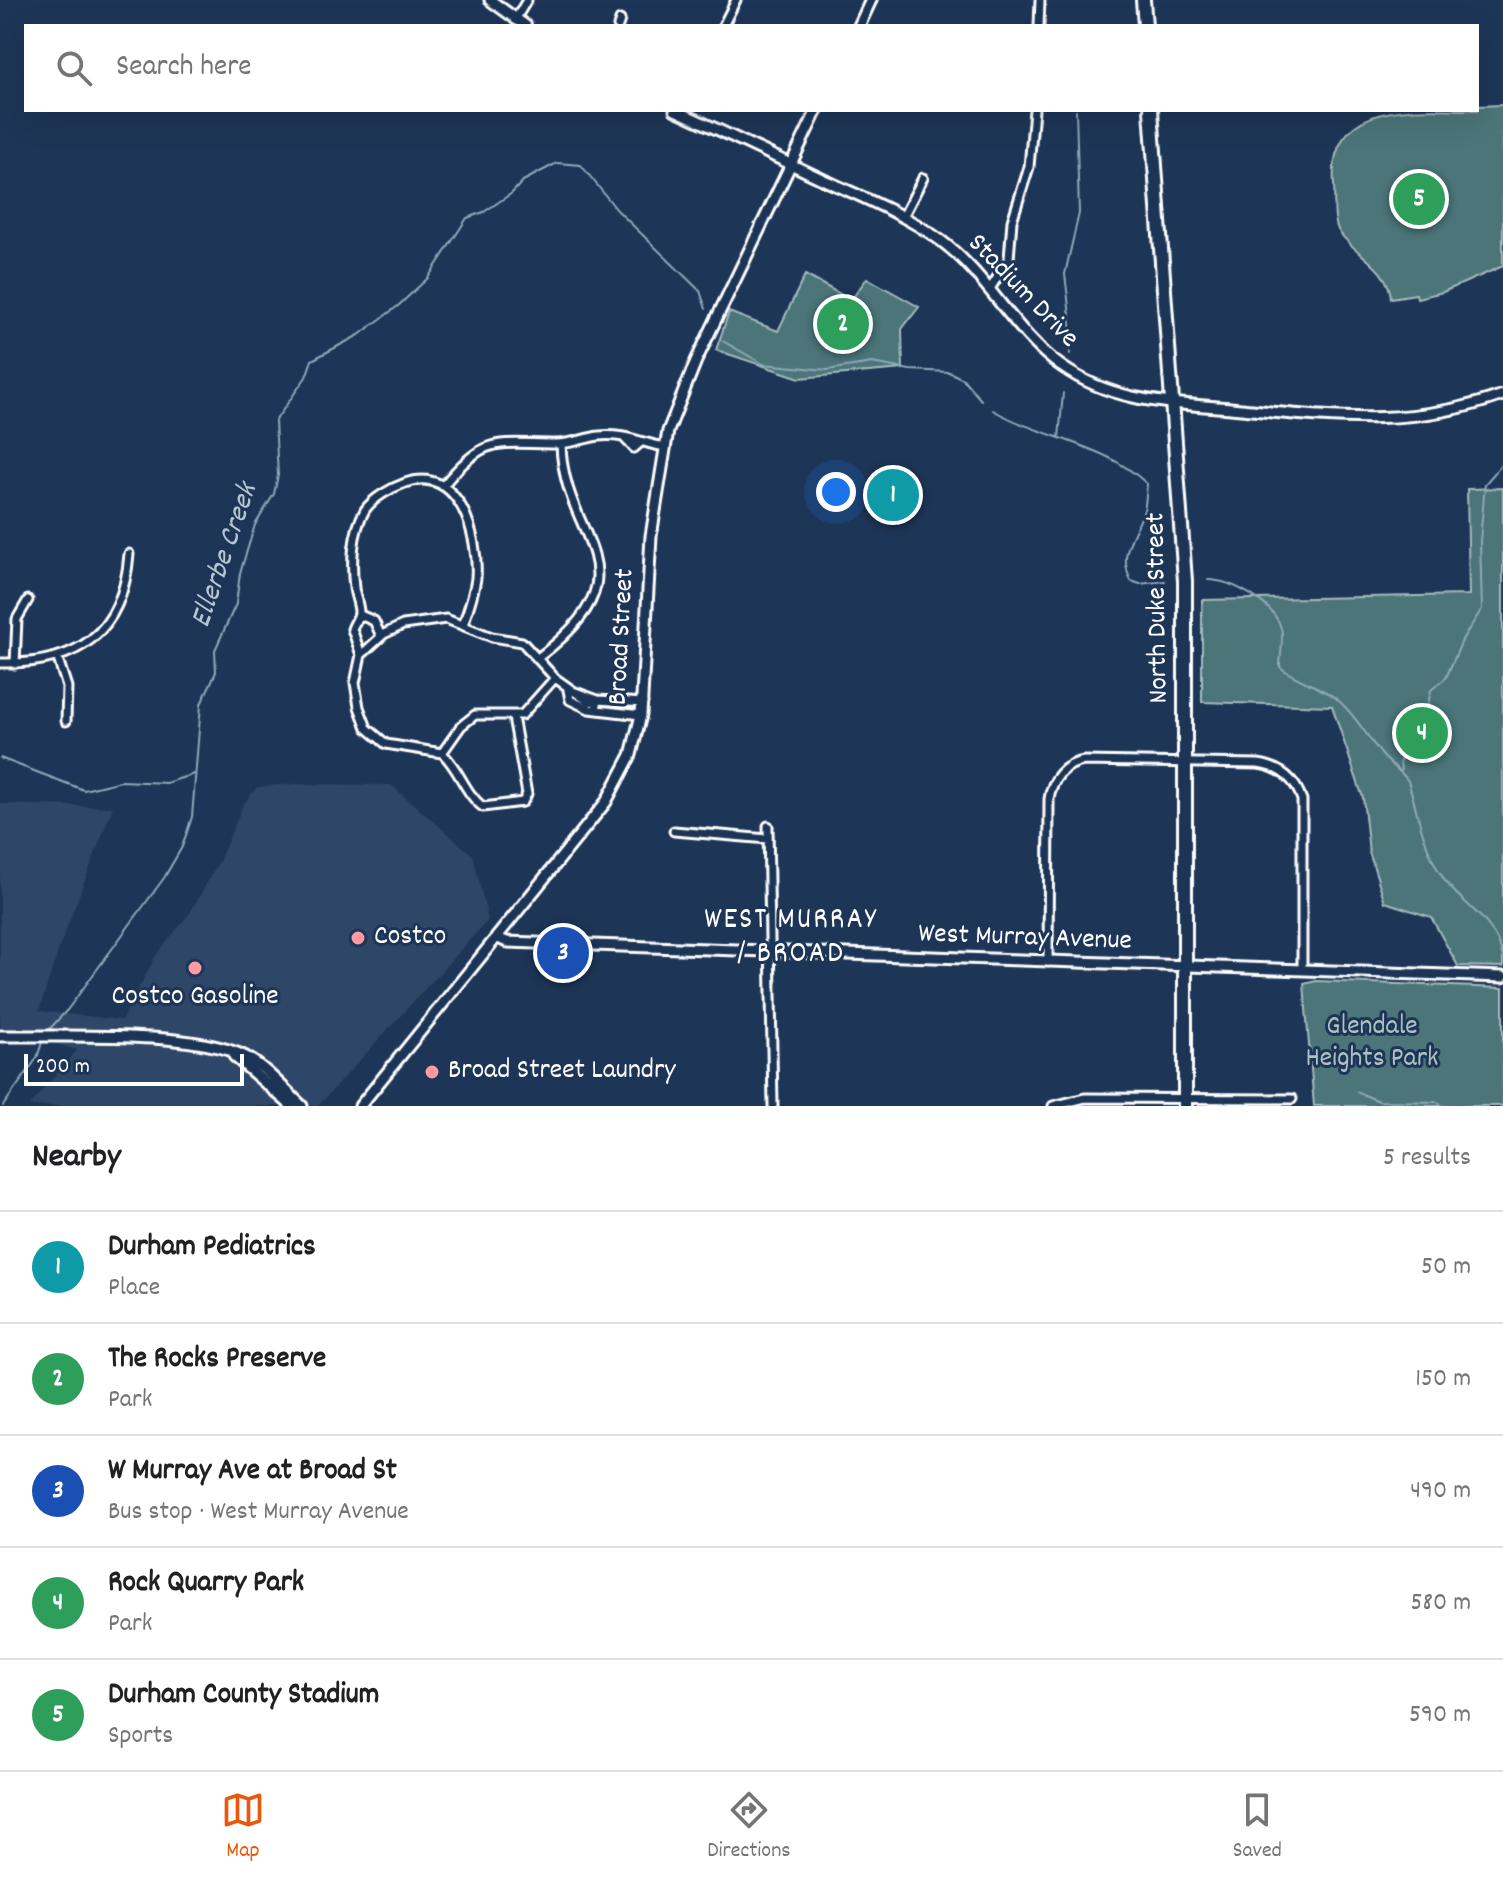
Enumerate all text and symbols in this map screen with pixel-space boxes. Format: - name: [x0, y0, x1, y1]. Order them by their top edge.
- search box: [24, 24, 1479, 112]
- icon: search: [52, 46, 96, 90]
- text: Search here: [116, 47, 252, 90]
- pin: 5: [1393, 169, 1445, 229]
- street label: Stadium Drive: [957, 226, 1087, 358]
- pin: 2: [817, 294, 869, 354]
- pin: 1: [867, 465, 919, 525]
- your location: [816, 472, 856, 512]
- water label: Ellerbe Creek: [181, 476, 272, 634]
- street label: North Duke Street: [1137, 512, 1181, 704]
- street label: Broad Street: [599, 568, 647, 706]
- pin: 4: [1396, 703, 1448, 763]
- district label: WEST MURRAY / BROAD: [704, 900, 878, 977]
- street label: West Murray Avenue: [918, 915, 1132, 963]
- place label: Costco: [374, 918, 446, 958]
- pin: 3: [537, 923, 589, 983]
- marker: Costco: [349, 929, 367, 947]
- marker: Costco Gasoline: [186, 959, 204, 977]
- place label: Costco Gasoline: [111, 978, 279, 1018]
- park label: Glendale Heights Park: [1305, 1008, 1439, 1080]
- scale bar: [24, 1050, 244, 1086]
- text: 200 m: [36, 1052, 90, 1083]
- place label: Broad Street Laundry: [448, 1052, 676, 1092]
- marker: Broad Street Laundry: [423, 1063, 441, 1081]
- text: Nearby: [32, 1134, 121, 1183]
- text: 5 results: [1383, 1140, 1471, 1177]
- text: Durham Pediatrics: [108, 1227, 316, 1270]
- text: 1: [55, 1249, 61, 1286]
- text: 50 m: [1421, 1249, 1471, 1286]
- text: Place: [108, 1270, 160, 1307]
- text: The Rocks Preserve: [108, 1339, 326, 1382]
- text: 2: [52, 1361, 64, 1398]
- text: 150 m: [1415, 1361, 1471, 1398]
- text: Park: [108, 1382, 152, 1419]
- text: W Murray Ave at Broad St: [108, 1451, 397, 1494]
- text: 3: [52, 1473, 64, 1510]
- text: 490 m: [1410, 1473, 1471, 1510]
- text: Bus stop · West Murray Avenue: [108, 1494, 409, 1531]
- text: Rock Quarry Park: [108, 1563, 304, 1606]
- text: 4: [53, 1585, 63, 1622]
- text: 580 m: [1411, 1585, 1471, 1622]
- text: Park: [108, 1606, 152, 1643]
- text: Durham County Stadium: [108, 1675, 379, 1718]
- text: 5: [52, 1697, 64, 1734]
- text: 590 m: [1409, 1697, 1471, 1734]
- text: Sports: [108, 1718, 173, 1755]
- tab: Map: [221, 1788, 265, 1867]
- tab: Directions: [707, 1788, 791, 1867]
- tab: Saved: [1233, 1788, 1282, 1867]

